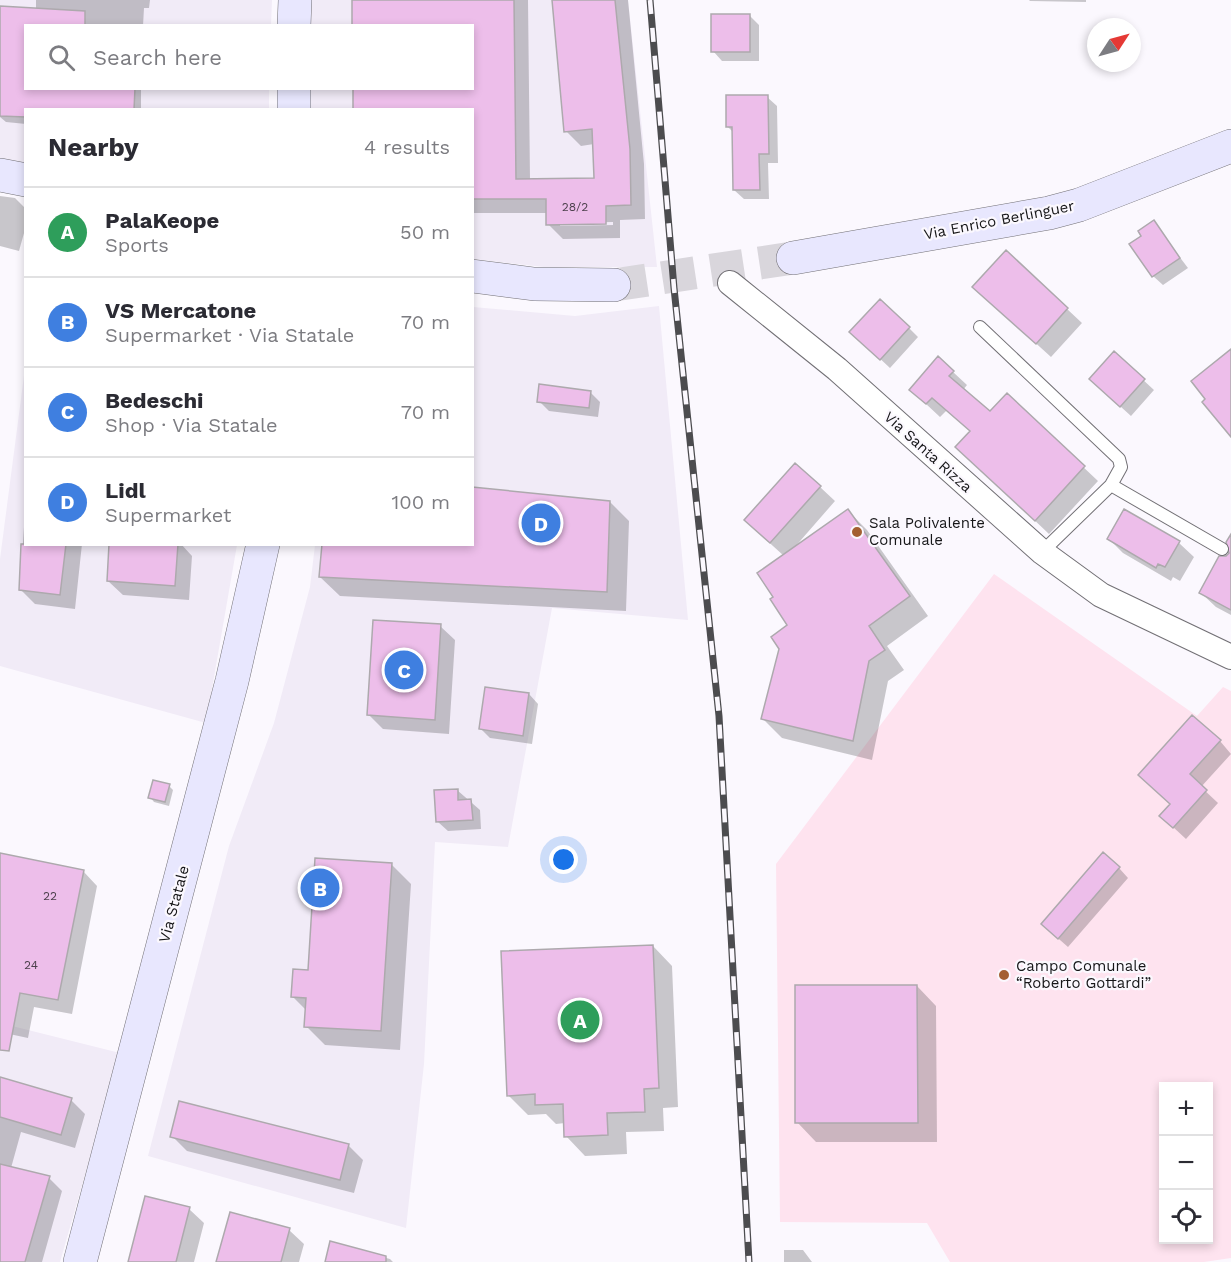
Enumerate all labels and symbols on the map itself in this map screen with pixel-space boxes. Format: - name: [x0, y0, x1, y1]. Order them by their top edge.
- north arrow: [1087, 18, 1141, 72]
- street label: Via Enrico Berlinguer: [922, 197, 1076, 243]
- house number: 28/2: [562, 200, 588, 214]
- street label: Via Santa Rizza: [880, 408, 976, 497]
- pin: D: [522, 500, 560, 546]
- place label: Sala Polivalente Comunale: [869, 514, 985, 549]
- marker: Sala Polivalente Comunale: [850, 525, 864, 539]
- pin: C: [384, 648, 424, 692]
- your location: [549, 845, 578, 874]
- street label: Via Statale: [155, 863, 193, 945]
- pin: B: [300, 866, 340, 910]
- house number: 22: [43, 889, 57, 903]
- place label: Campo Comunale “Roberto Gottardi”: [1016, 957, 1151, 992]
- house number: 24: [24, 958, 38, 972]
- marker: Campo Comunale “Roberto Gottardi”: [997, 968, 1011, 982]
- pin: A: [560, 998, 600, 1042]

